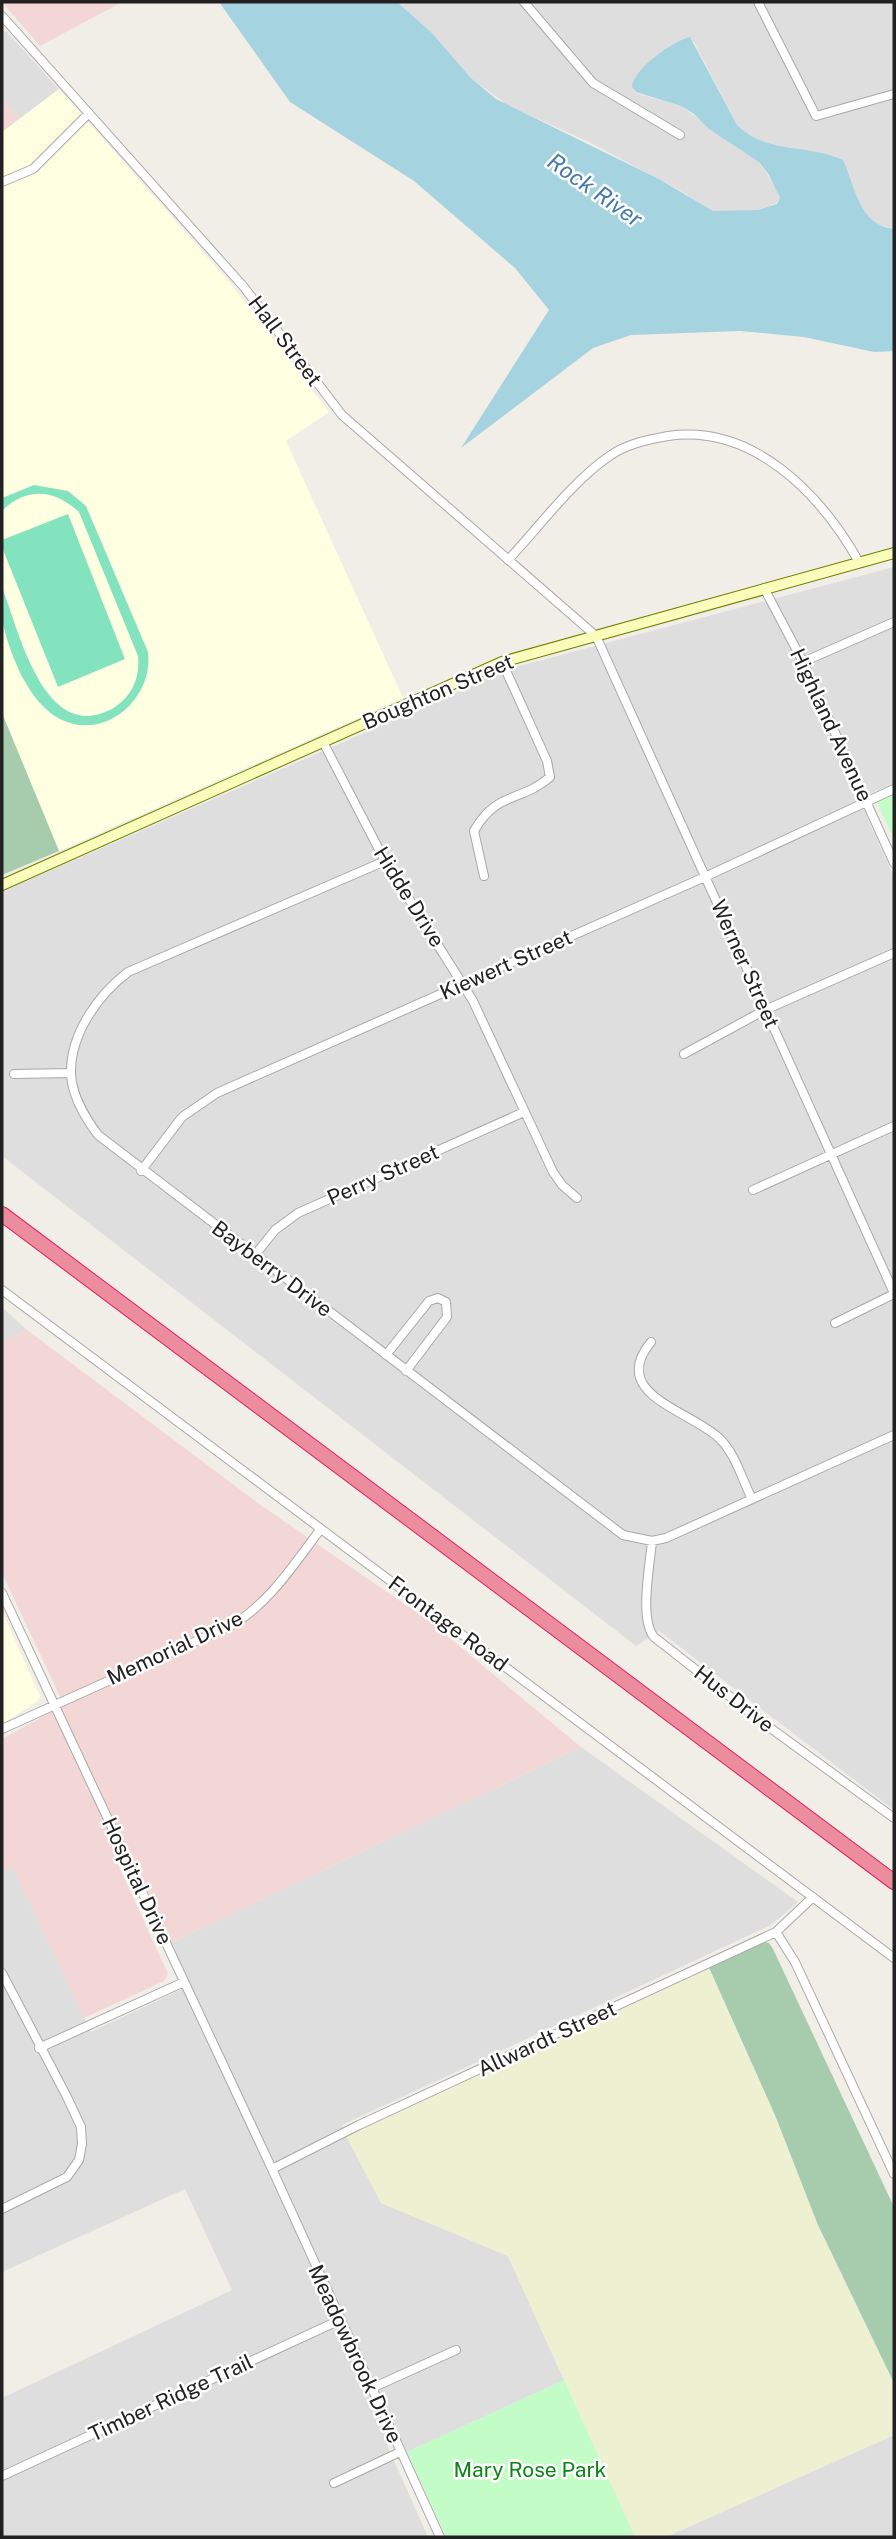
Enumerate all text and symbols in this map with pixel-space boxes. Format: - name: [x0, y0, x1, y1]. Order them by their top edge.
- water label: Rock River: [543, 147, 648, 232]
- street label: Hall Street: [243, 291, 327, 391]
- street label: Highland Avenue: [785, 644, 878, 805]
- street label: Boughton Street: [359, 649, 517, 735]
- street label: Hidde Drive: [369, 842, 450, 951]
- street label: Werner Street: [706, 896, 785, 1032]
- street label: Kiewert Street: [436, 924, 576, 1005]
- street label: Perry Street: [323, 1139, 442, 1210]
- street label: Bayberry Drive: [207, 1215, 337, 1322]
- street label: Frontage Road: [384, 1571, 513, 1677]
- street label: Memorial Drive: [103, 1605, 247, 1690]
- street label: Hus Drive: [690, 1660, 779, 1737]
- street label: Hospital Drive: [97, 1813, 178, 1948]
- street label: Allwardt Street: [474, 1996, 620, 2082]
- street label: Meadowbrook Drive: [303, 2261, 408, 2447]
- street label: Timber Ridge Trail: [85, 2349, 257, 2446]
- park label: Mary Rose Park: [454, 2457, 607, 2482]

